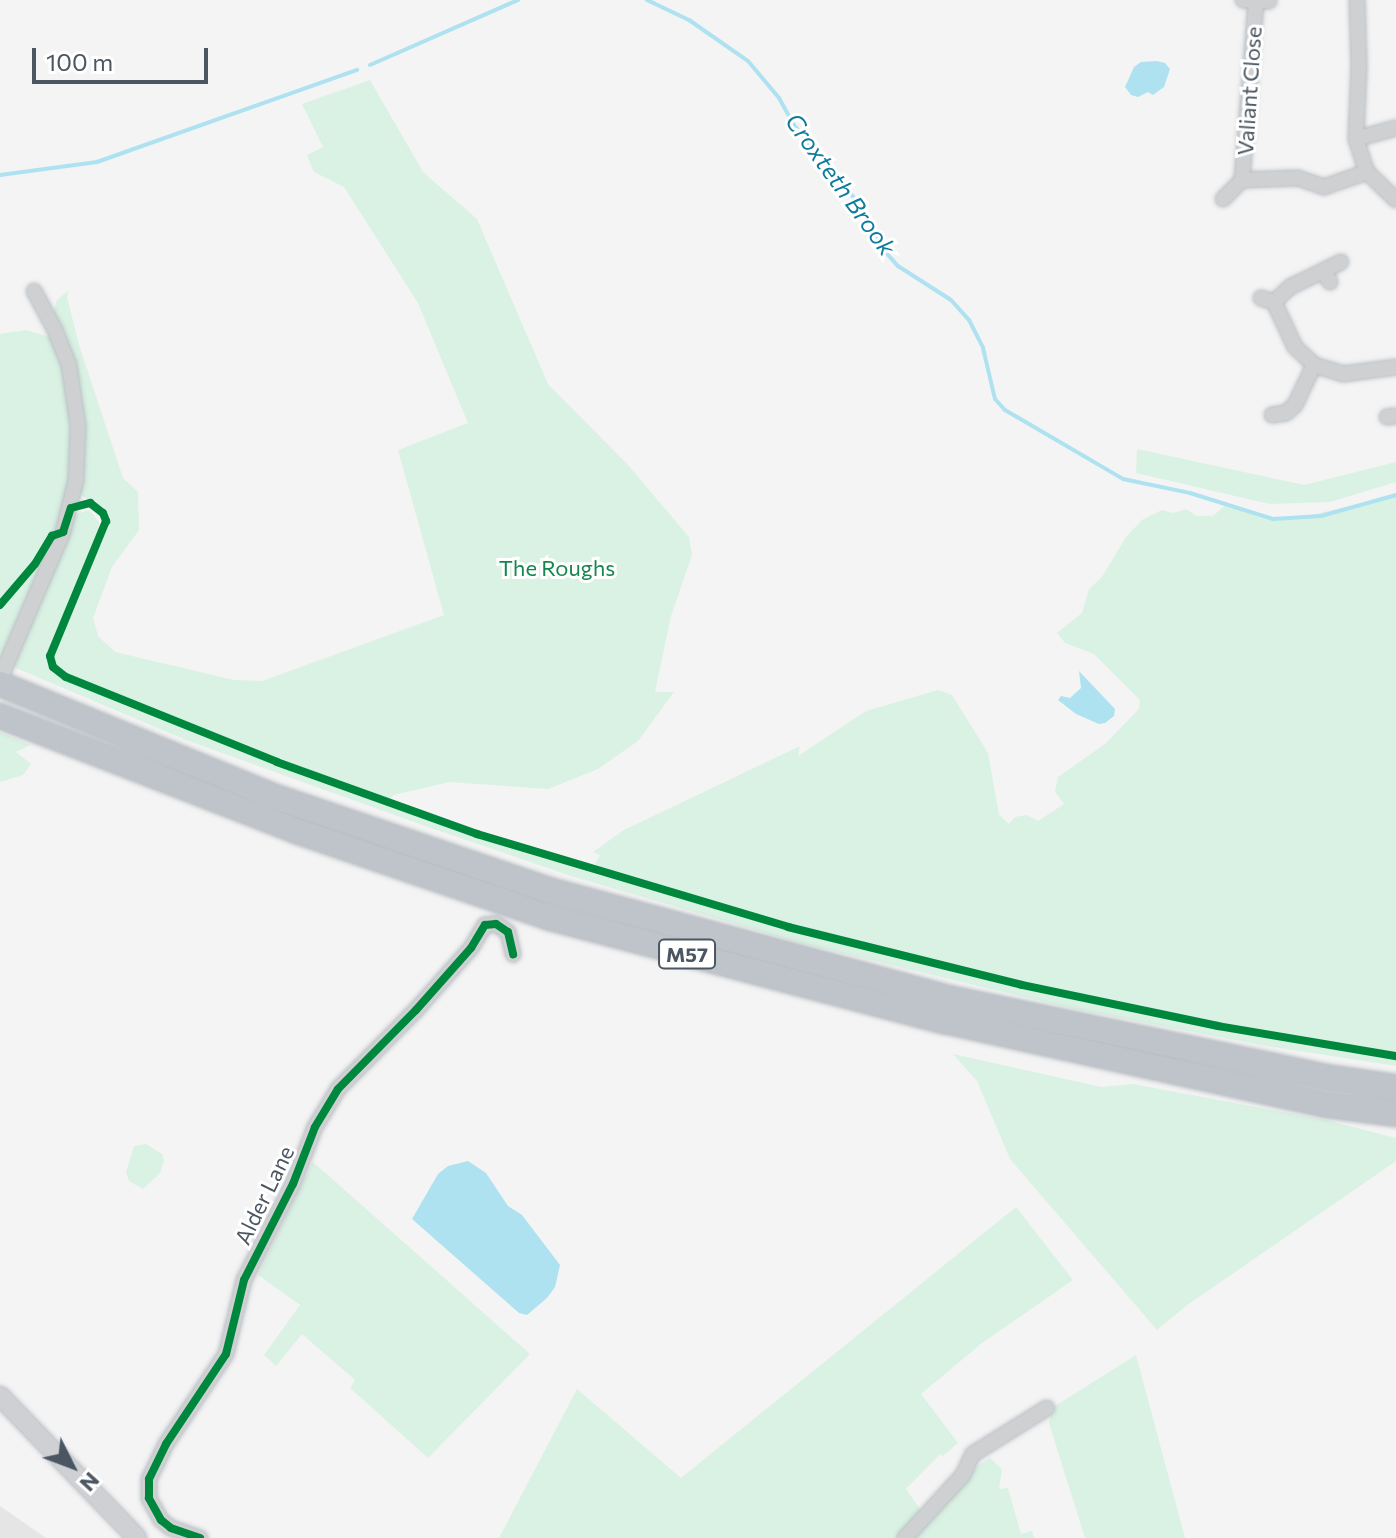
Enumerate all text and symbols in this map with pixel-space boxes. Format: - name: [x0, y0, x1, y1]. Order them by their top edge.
- street label: Valiant Close: [1231, 26, 1267, 156]
- scale bar: [36, 32, 212, 82]
- text: 100 m: [46, 47, 113, 76]
- water label: Croxteth Brook: [780, 107, 902, 261]
- park label: The Roughs: [499, 555, 615, 581]
- road number: M57: [657, 938, 717, 970]
- street label: Alder Lane: [229, 1141, 299, 1249]
- north arrow: [32, 1426, 112, 1506]
- text: N: [75, 1467, 106, 1498]

